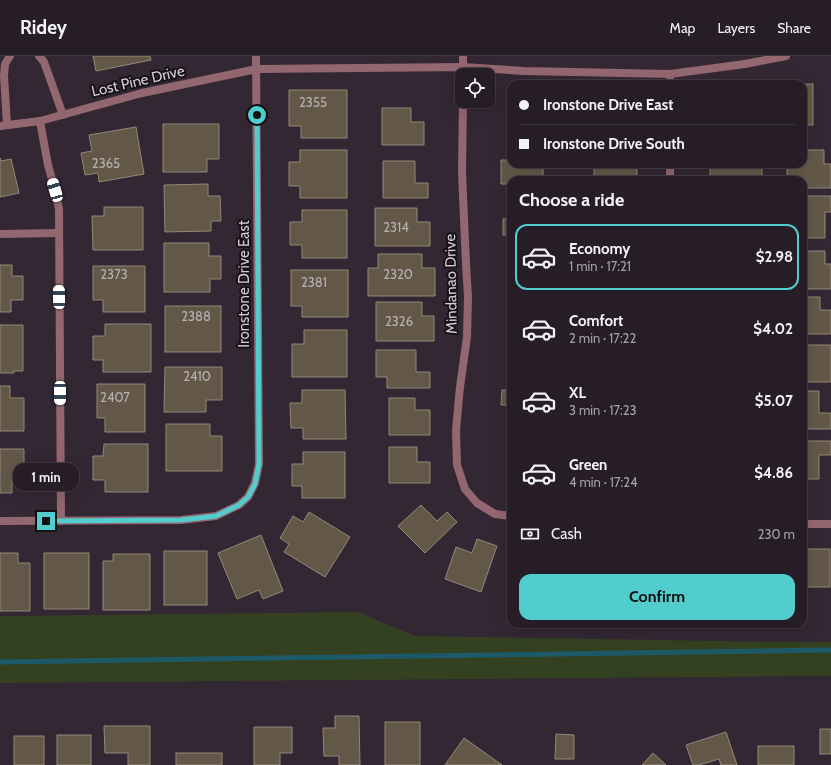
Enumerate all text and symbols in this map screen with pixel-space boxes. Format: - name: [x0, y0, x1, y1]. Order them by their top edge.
- text: Ridey: [20, 16, 67, 39]
- text: Map: [670, 19, 695, 37]
- text: Layers: [717, 19, 755, 37]
- text: Share: [777, 19, 811, 37]
- street label: Lost Pine Drive: [90, 61, 187, 100]
- map controls: [455, 68, 495, 108]
- button: locate: [455, 68, 495, 108]
- house number: 2355: [299, 94, 327, 110]
- text: Ironstone Drive East: [543, 96, 673, 114]
- route start: [248, 106, 266, 124]
- text: Ironstone Drive South: [543, 135, 685, 153]
- house number: 2365: [92, 155, 120, 171]
- car: [46, 177, 64, 203]
- text: Choose a ride: [519, 189, 624, 211]
- house number: 2314: [383, 219, 409, 235]
- street label: Ironstone Drive East: [235, 220, 253, 348]
- street label: Mindanao Drive: [441, 234, 461, 334]
- icon: car: [521, 239, 557, 275]
- text: Economy: [569, 240, 630, 258]
- text: $2.98: [756, 248, 793, 266]
- text: 1 min · 17:21: [569, 258, 631, 274]
- house number: 2373: [100, 266, 128, 282]
- house number: 2320: [383, 266, 413, 282]
- house number: 2381: [301, 274, 327, 290]
- car: [53, 285, 65, 309]
- house number: 2388: [181, 308, 211, 324]
- icon: car: [521, 311, 557, 347]
- text: Comfort: [569, 312, 623, 330]
- house number: 2326: [385, 313, 413, 329]
- text: $4.02: [753, 320, 793, 338]
- text: 2 min · 17:22: [569, 330, 636, 346]
- house number: 2410: [183, 368, 211, 384]
- car: [54, 381, 66, 405]
- icon: car: [521, 383, 557, 419]
- text: XL: [569, 384, 586, 402]
- house number: 2407: [100, 389, 130, 405]
- text: $5.07: [755, 392, 793, 410]
- text: 3 min · 17:23: [569, 402, 637, 418]
- icon: car: [521, 455, 557, 491]
- text: Green: [569, 456, 607, 474]
- callout: 1 min: [13, 463, 79, 491]
- text: $4.86: [754, 464, 793, 482]
- text: 1 min: [31, 469, 61, 485]
- text: 4 min · 17:24: [569, 474, 638, 490]
- route end: [37, 512, 55, 530]
- icon: cash: [519, 523, 541, 545]
- text: Cash: [551, 525, 582, 543]
- text: 230 m: [758, 526, 795, 542]
- button: Confirm: [519, 574, 795, 620]

